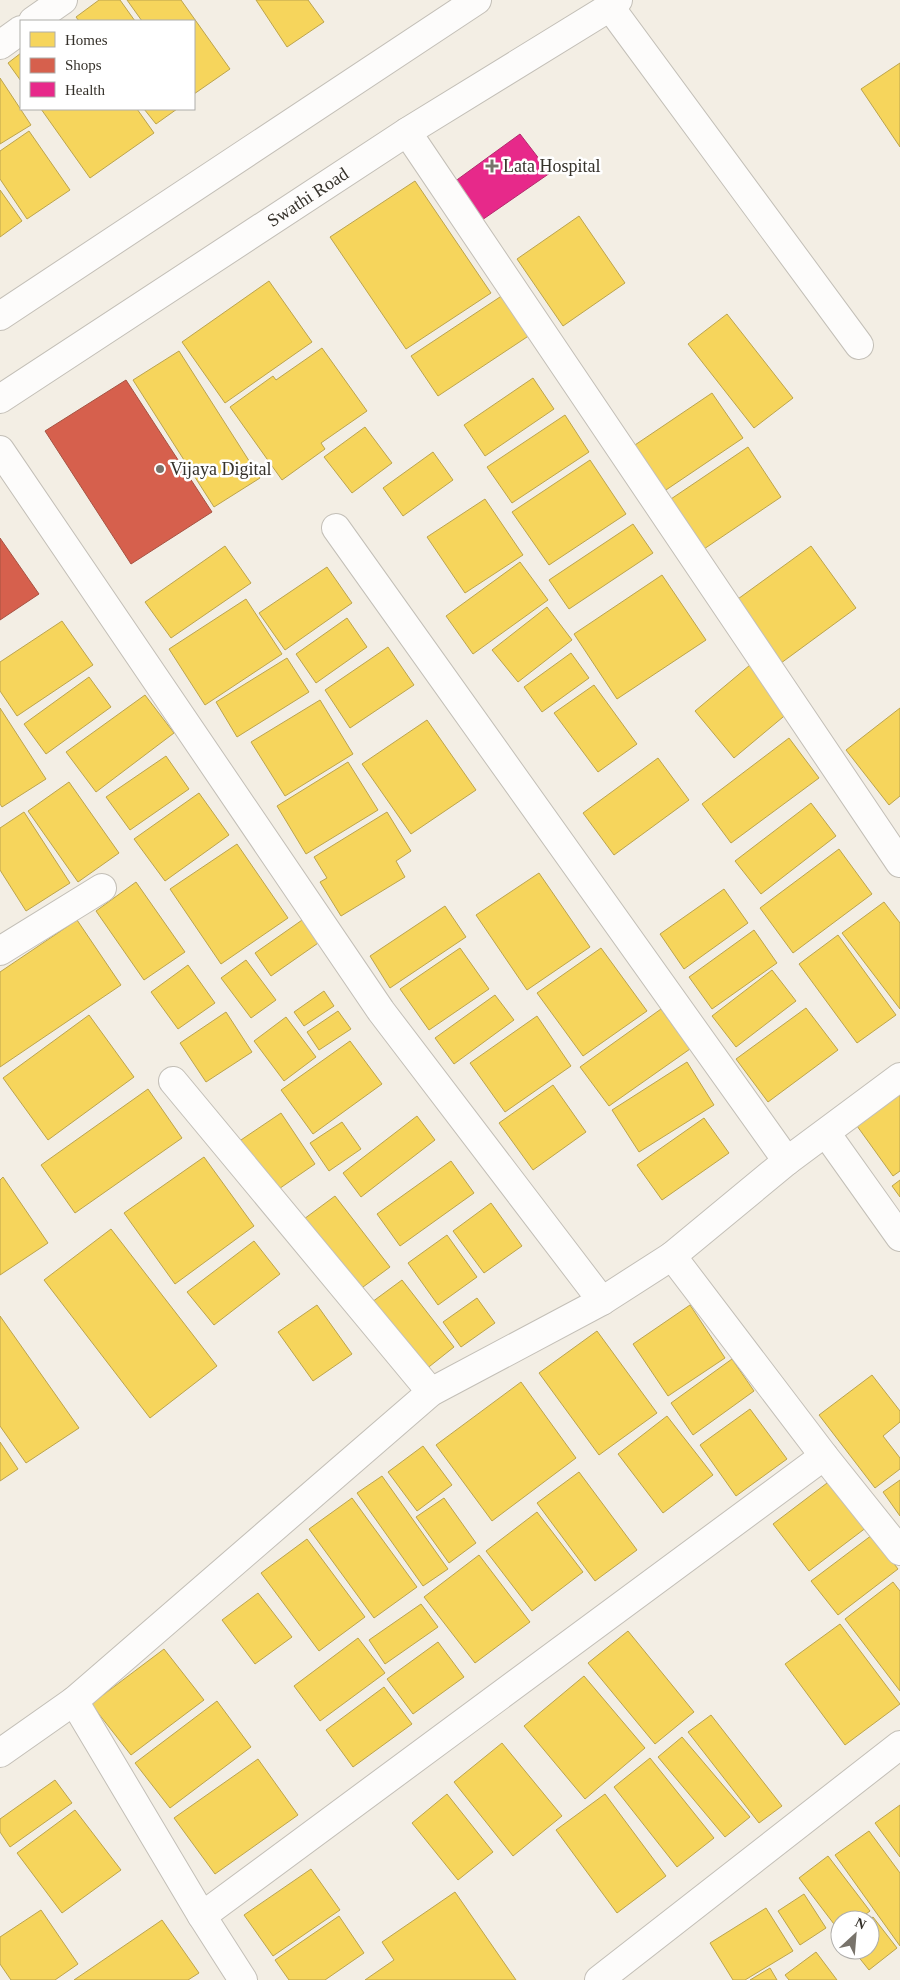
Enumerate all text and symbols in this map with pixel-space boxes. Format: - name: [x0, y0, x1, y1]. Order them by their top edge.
- legend: [20, 20, 195, 110]
- text: Homes: [65, 32, 108, 48]
- text: Shops: [65, 57, 102, 73]
- text: Health: [65, 82, 105, 98]
- place label: Lata Hospital: [503, 156, 600, 176]
- marker: Lata Hospital: [485, 159, 499, 173]
- street label: Swathi Road: [264, 163, 352, 231]
- place label: Vijaya Digital: [170, 459, 271, 479]
- marker: Vijaya Digital: [154, 463, 166, 475]
- north arrow: [830, 1910, 880, 1960]
- text: N: [853, 1915, 868, 1933]

